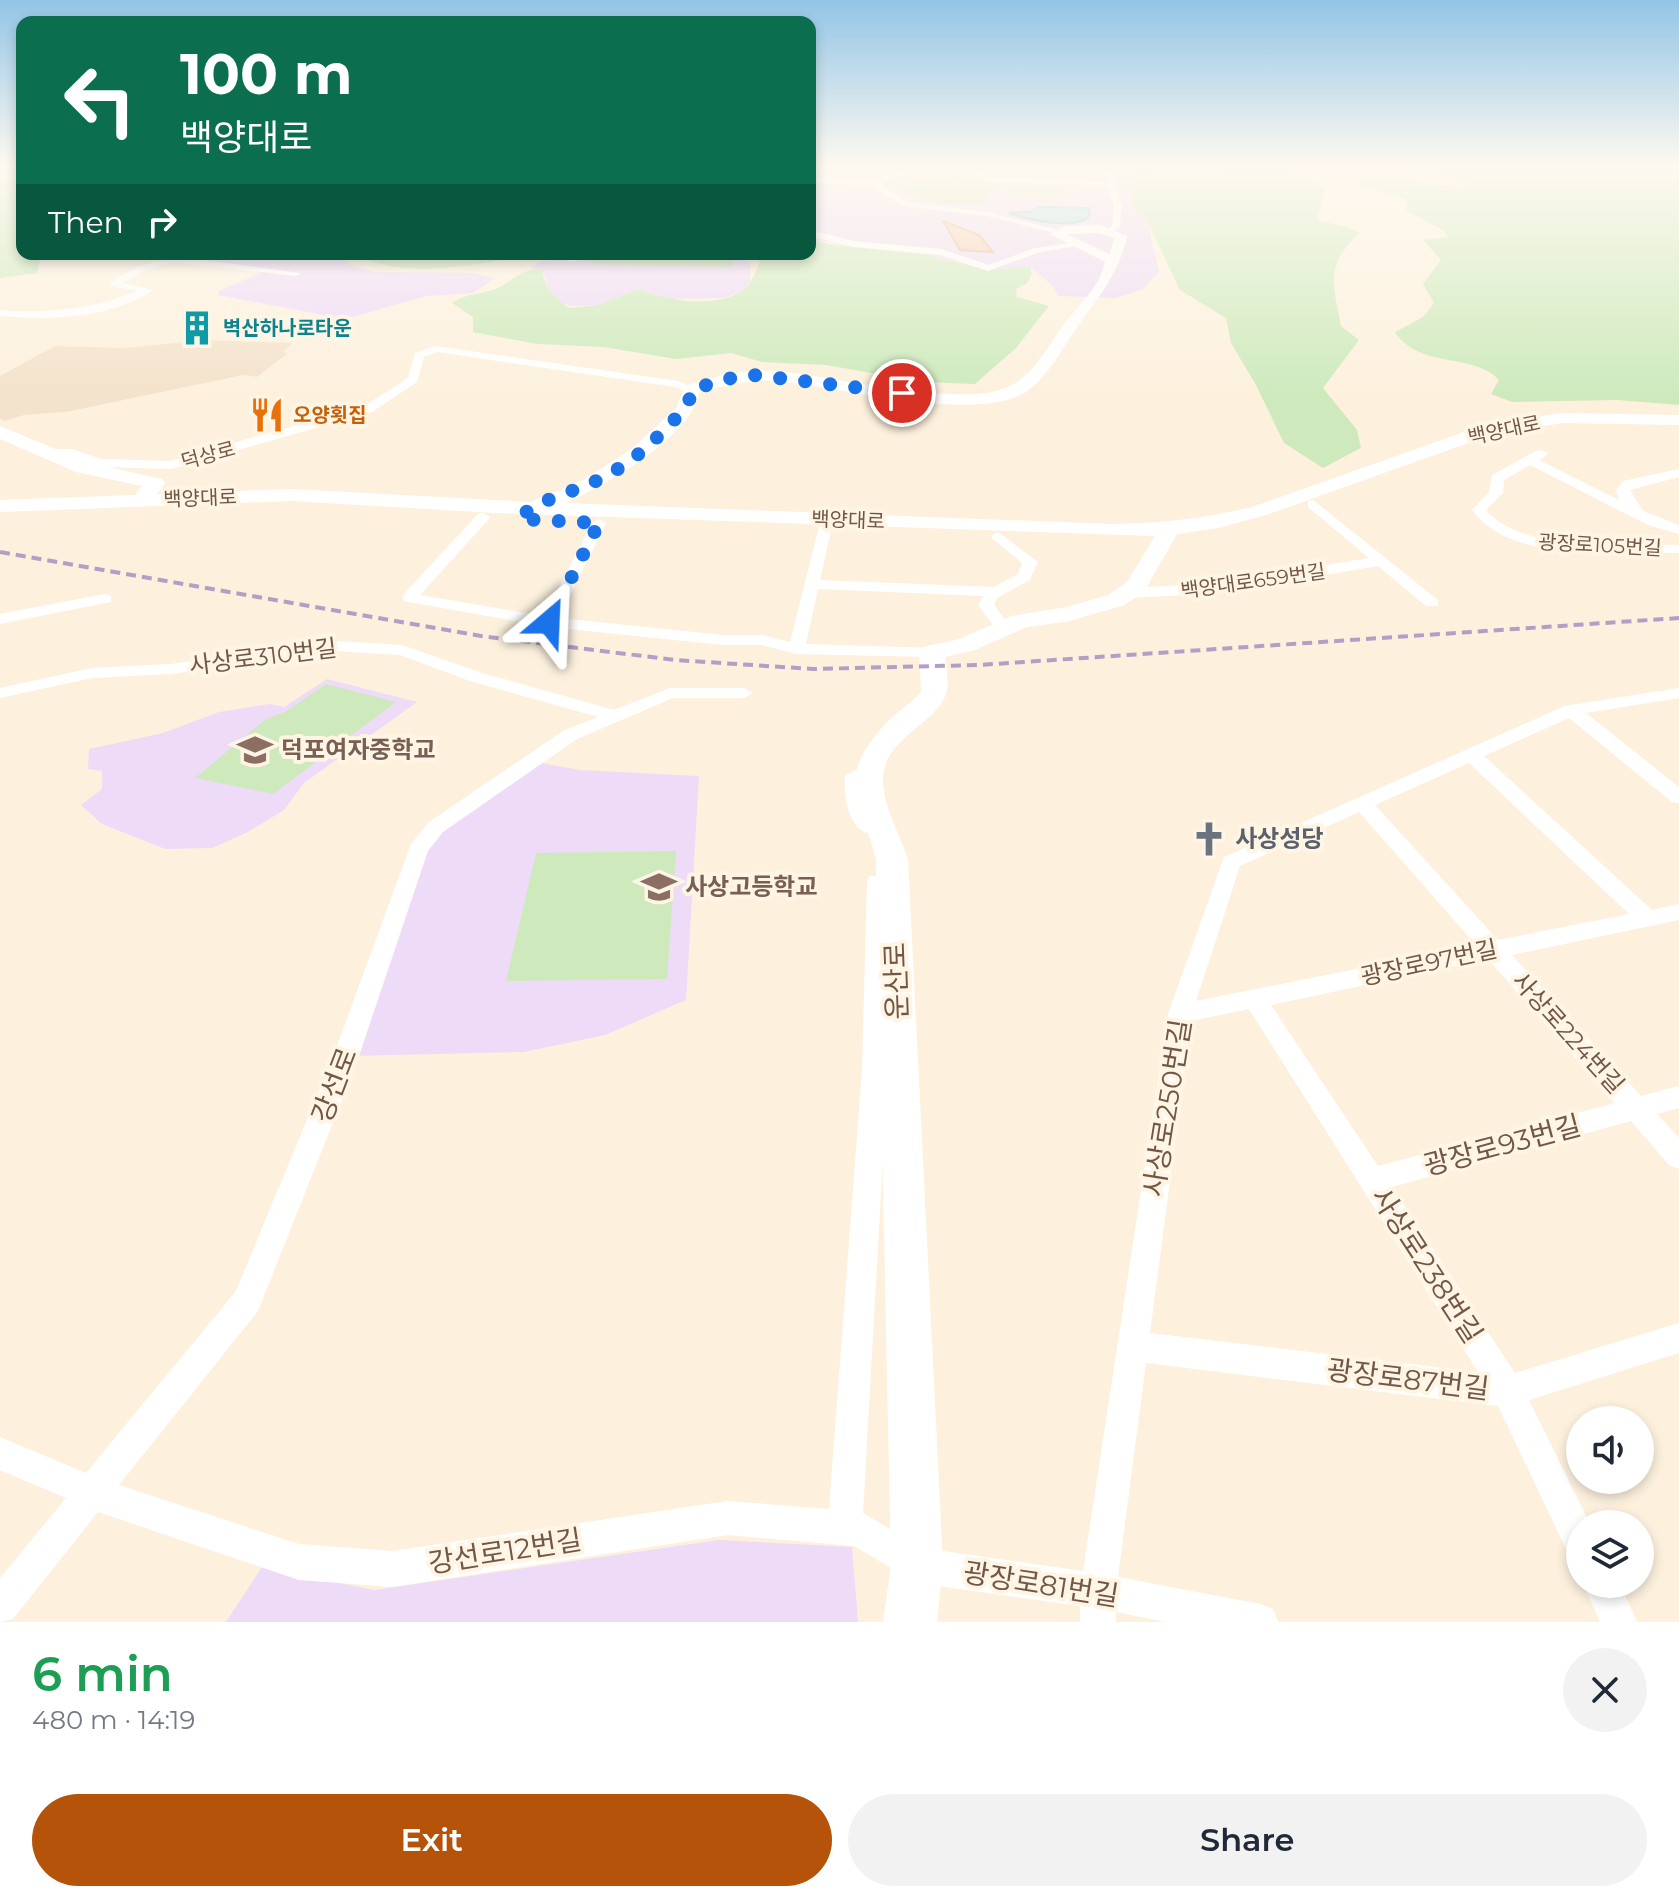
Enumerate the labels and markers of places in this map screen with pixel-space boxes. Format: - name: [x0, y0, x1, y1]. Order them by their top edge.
- building icon: 벽산하나로타운: [178, 309, 216, 347]
- place label: 벽산하나로타운: [223, 316, 352, 340]
- pin: [868, 359, 936, 427]
- restaurant icon: 오양횟집: [248, 396, 286, 434]
- place label: 오양횟집: [293, 403, 367, 427]
- school or university icon: 덕포여자중학교: [236, 731, 274, 769]
- place label: 덕포여자중학교: [281, 735, 436, 764]
- church icon: 사상성당: [1190, 820, 1228, 858]
- place label: 사상성당: [1235, 824, 1323, 853]
- school or university icon: 사상고등학교: [640, 868, 678, 906]
- place label: 사상고등학교: [685, 872, 817, 901]

